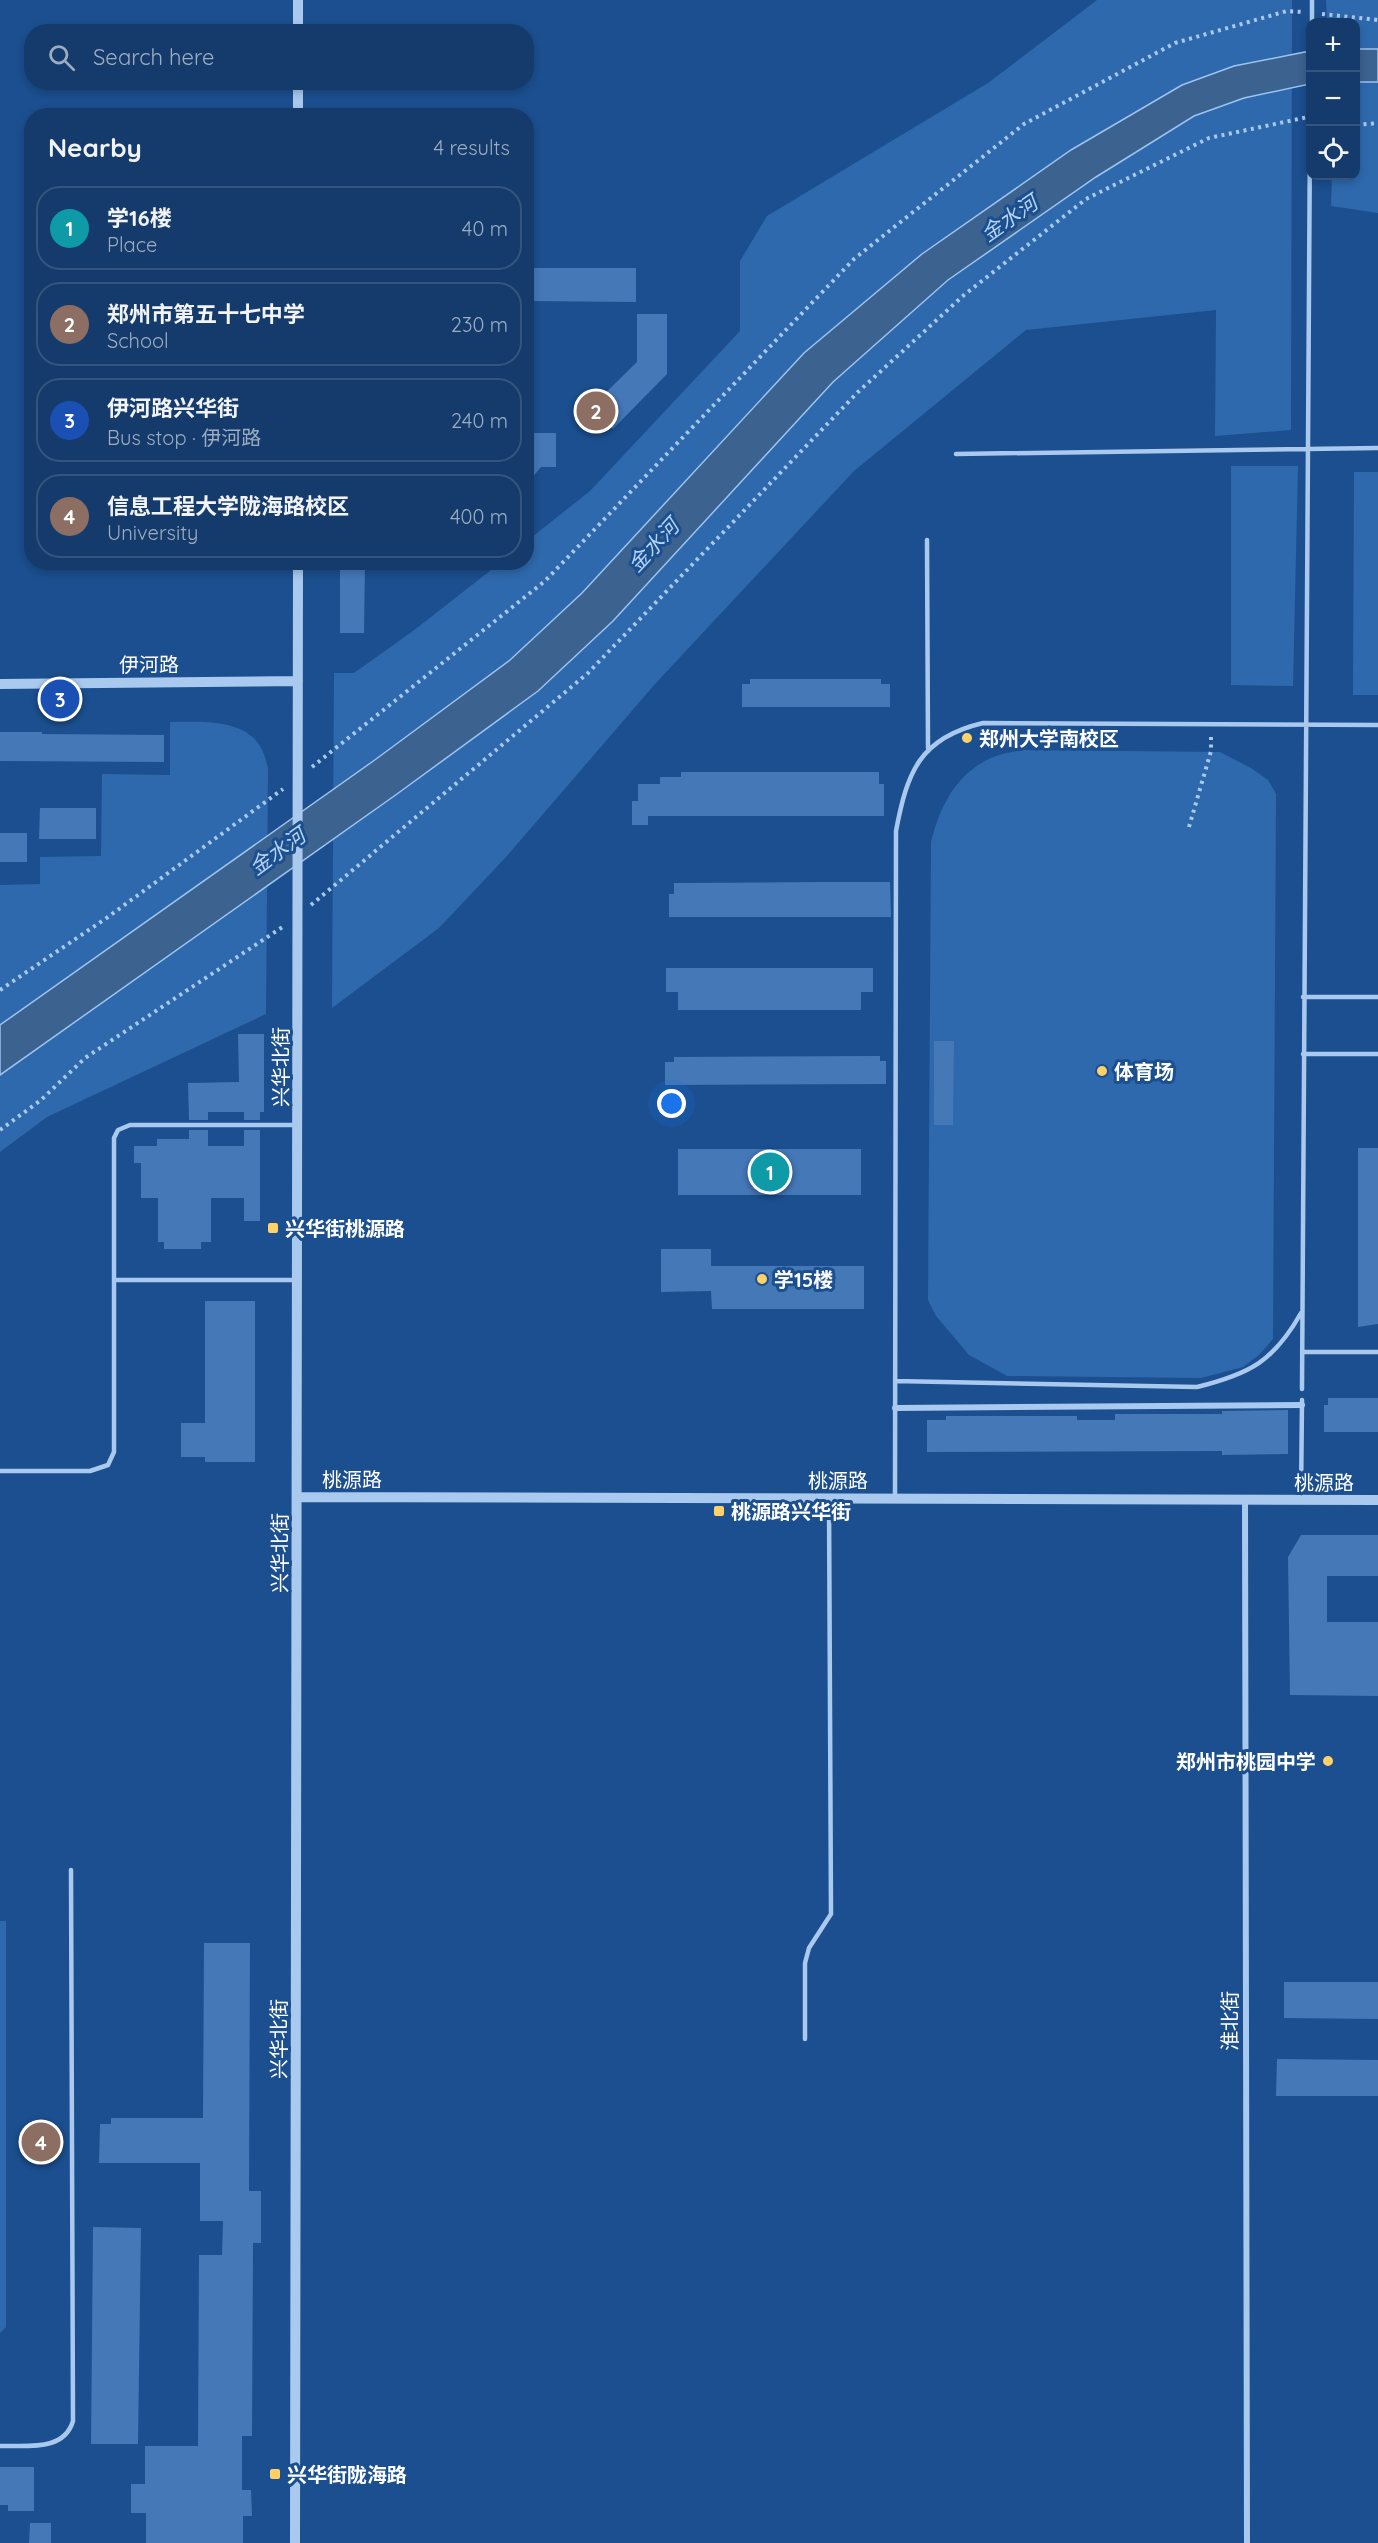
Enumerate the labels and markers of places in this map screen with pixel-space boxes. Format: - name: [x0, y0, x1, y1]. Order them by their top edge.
- pin: 2: [576, 388, 616, 434]
- pin: 3: [40, 676, 80, 722]
- place label: 郑州大学南校区: [979, 726, 1119, 751]
- marker: 郑州大学南校区: [960, 731, 974, 745]
- place label: 体育场: [1114, 1059, 1174, 1084]
- marker: 体育场: [1095, 1064, 1109, 1078]
- pin: 1: [750, 1150, 790, 1194]
- place label: 兴华街桃源路: [285, 1216, 405, 1241]
- marker: 兴华街桃源路: [266, 1221, 280, 1235]
- place label: 学15楼: [774, 1267, 833, 1292]
- marker: 学15楼: [755, 1272, 769, 1286]
- place label: 桃源路兴华街: [731, 1499, 851, 1524]
- marker: 桃源路兴华街: [712, 1504, 726, 1518]
- place label: 郑州市桃园中学: [1176, 1749, 1316, 1774]
- marker: 郑州市桃园中学: [1321, 1754, 1335, 1768]
- pin: 4: [22, 2120, 60, 2164]
- place label: 兴华街陇海路: [287, 2462, 407, 2487]
- marker: 兴华街陇海路: [268, 2467, 282, 2481]

